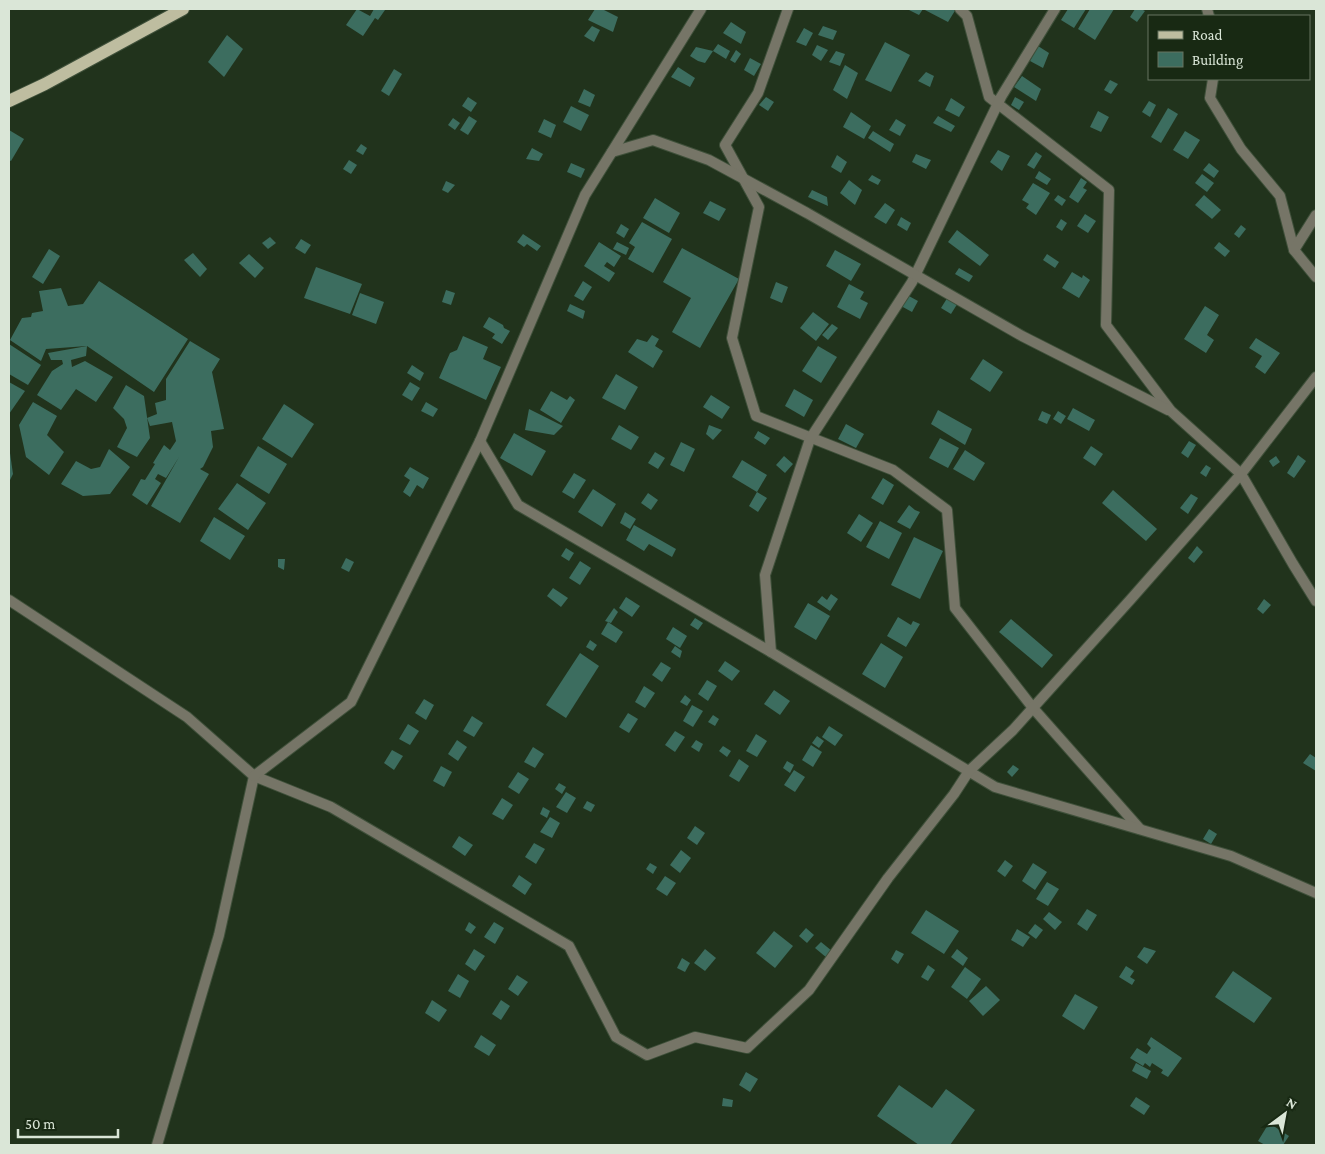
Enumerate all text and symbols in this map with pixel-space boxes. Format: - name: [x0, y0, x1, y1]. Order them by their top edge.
- legend: [1148, 15, 1310, 80]
- text: Road: [1192, 27, 1223, 43]
- text: Building: [1192, 52, 1243, 69]
- north arrow: [1260, 1089, 1310, 1139]
- text: N: [1284, 1094, 1301, 1113]
- scale bar: [18, 1106, 118, 1138]
- text: 50 m: [25, 1116, 55, 1132]

